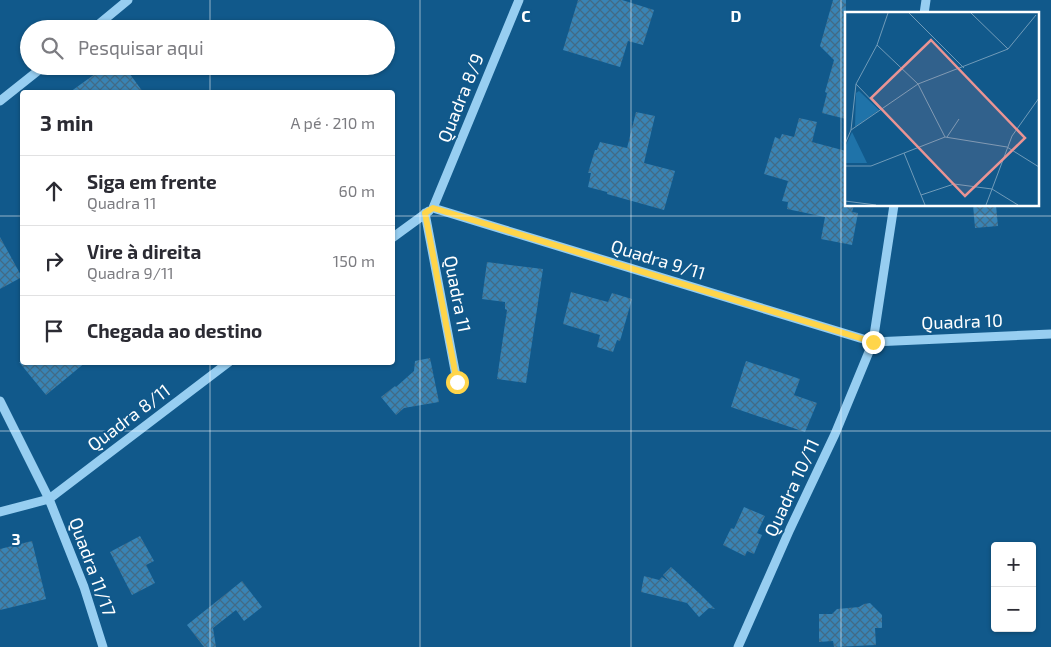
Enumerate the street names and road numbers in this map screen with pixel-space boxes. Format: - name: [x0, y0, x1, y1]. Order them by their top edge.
- street label: Quadra 8/9: [432, 50, 488, 145]
- street label: Quadra 9/11: [608, 234, 708, 284]
- street label: Quadra 11: [440, 253, 476, 334]
- street label: Quadra 10: [921, 309, 1003, 333]
- street label: Quadra 8/11: [83, 379, 174, 456]
- street label: Quadra 10/11: [759, 435, 823, 540]
- street label: Quadra 11/17: [65, 514, 121, 619]

